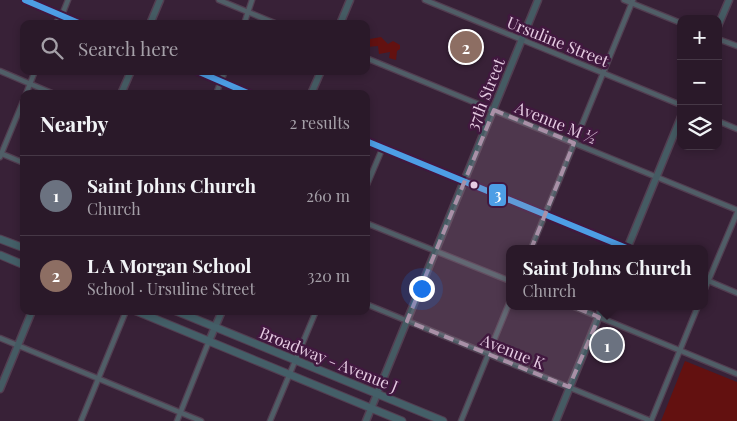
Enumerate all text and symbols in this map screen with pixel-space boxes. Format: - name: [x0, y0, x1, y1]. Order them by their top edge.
- street label: Ursuline Street: [504, 11, 612, 71]
- map controls: [677, 15, 722, 150]
- button: +: [677, 15, 722, 60]
- search box: [20, 20, 370, 75]
- pin: 2: [450, 28, 482, 66]
- icon: search: [38, 34, 66, 62]
- text: Search here: [78, 35, 178, 61]
- street label: 37th Street: [461, 55, 509, 133]
- button: −: [677, 60, 722, 105]
- street label: Avenue M ½: [511, 96, 600, 148]
- button: layers: [677, 105, 722, 150]
- text: Nearby: [40, 109, 109, 137]
- text: 2 results: [290, 112, 350, 133]
- text: Saint Johns Church: [87, 172, 256, 198]
- unlabelled marker: [469, 180, 479, 190]
- line badge: 3: [488, 183, 507, 207]
- text: 1: [53, 185, 59, 206]
- text: 260 m: [306, 185, 350, 206]
- text: 3: [495, 185, 502, 204]
- text: Church: [87, 198, 141, 219]
- popup: [506, 245, 708, 310]
- text: L A Morgan School: [87, 252, 252, 278]
- text: Saint Johns Church: [522, 254, 692, 280]
- text: 2: [52, 265, 60, 286]
- text: 320 m: [307, 265, 350, 286]
- your location: [409, 276, 435, 302]
- text: School · Ursuline Street: [87, 278, 255, 299]
- text: Church: [522, 280, 576, 301]
- street label: Broadway - Avenue J: [257, 322, 401, 396]
- pin: 1: [591, 326, 623, 364]
- street label: Avenue K: [477, 328, 549, 374]

